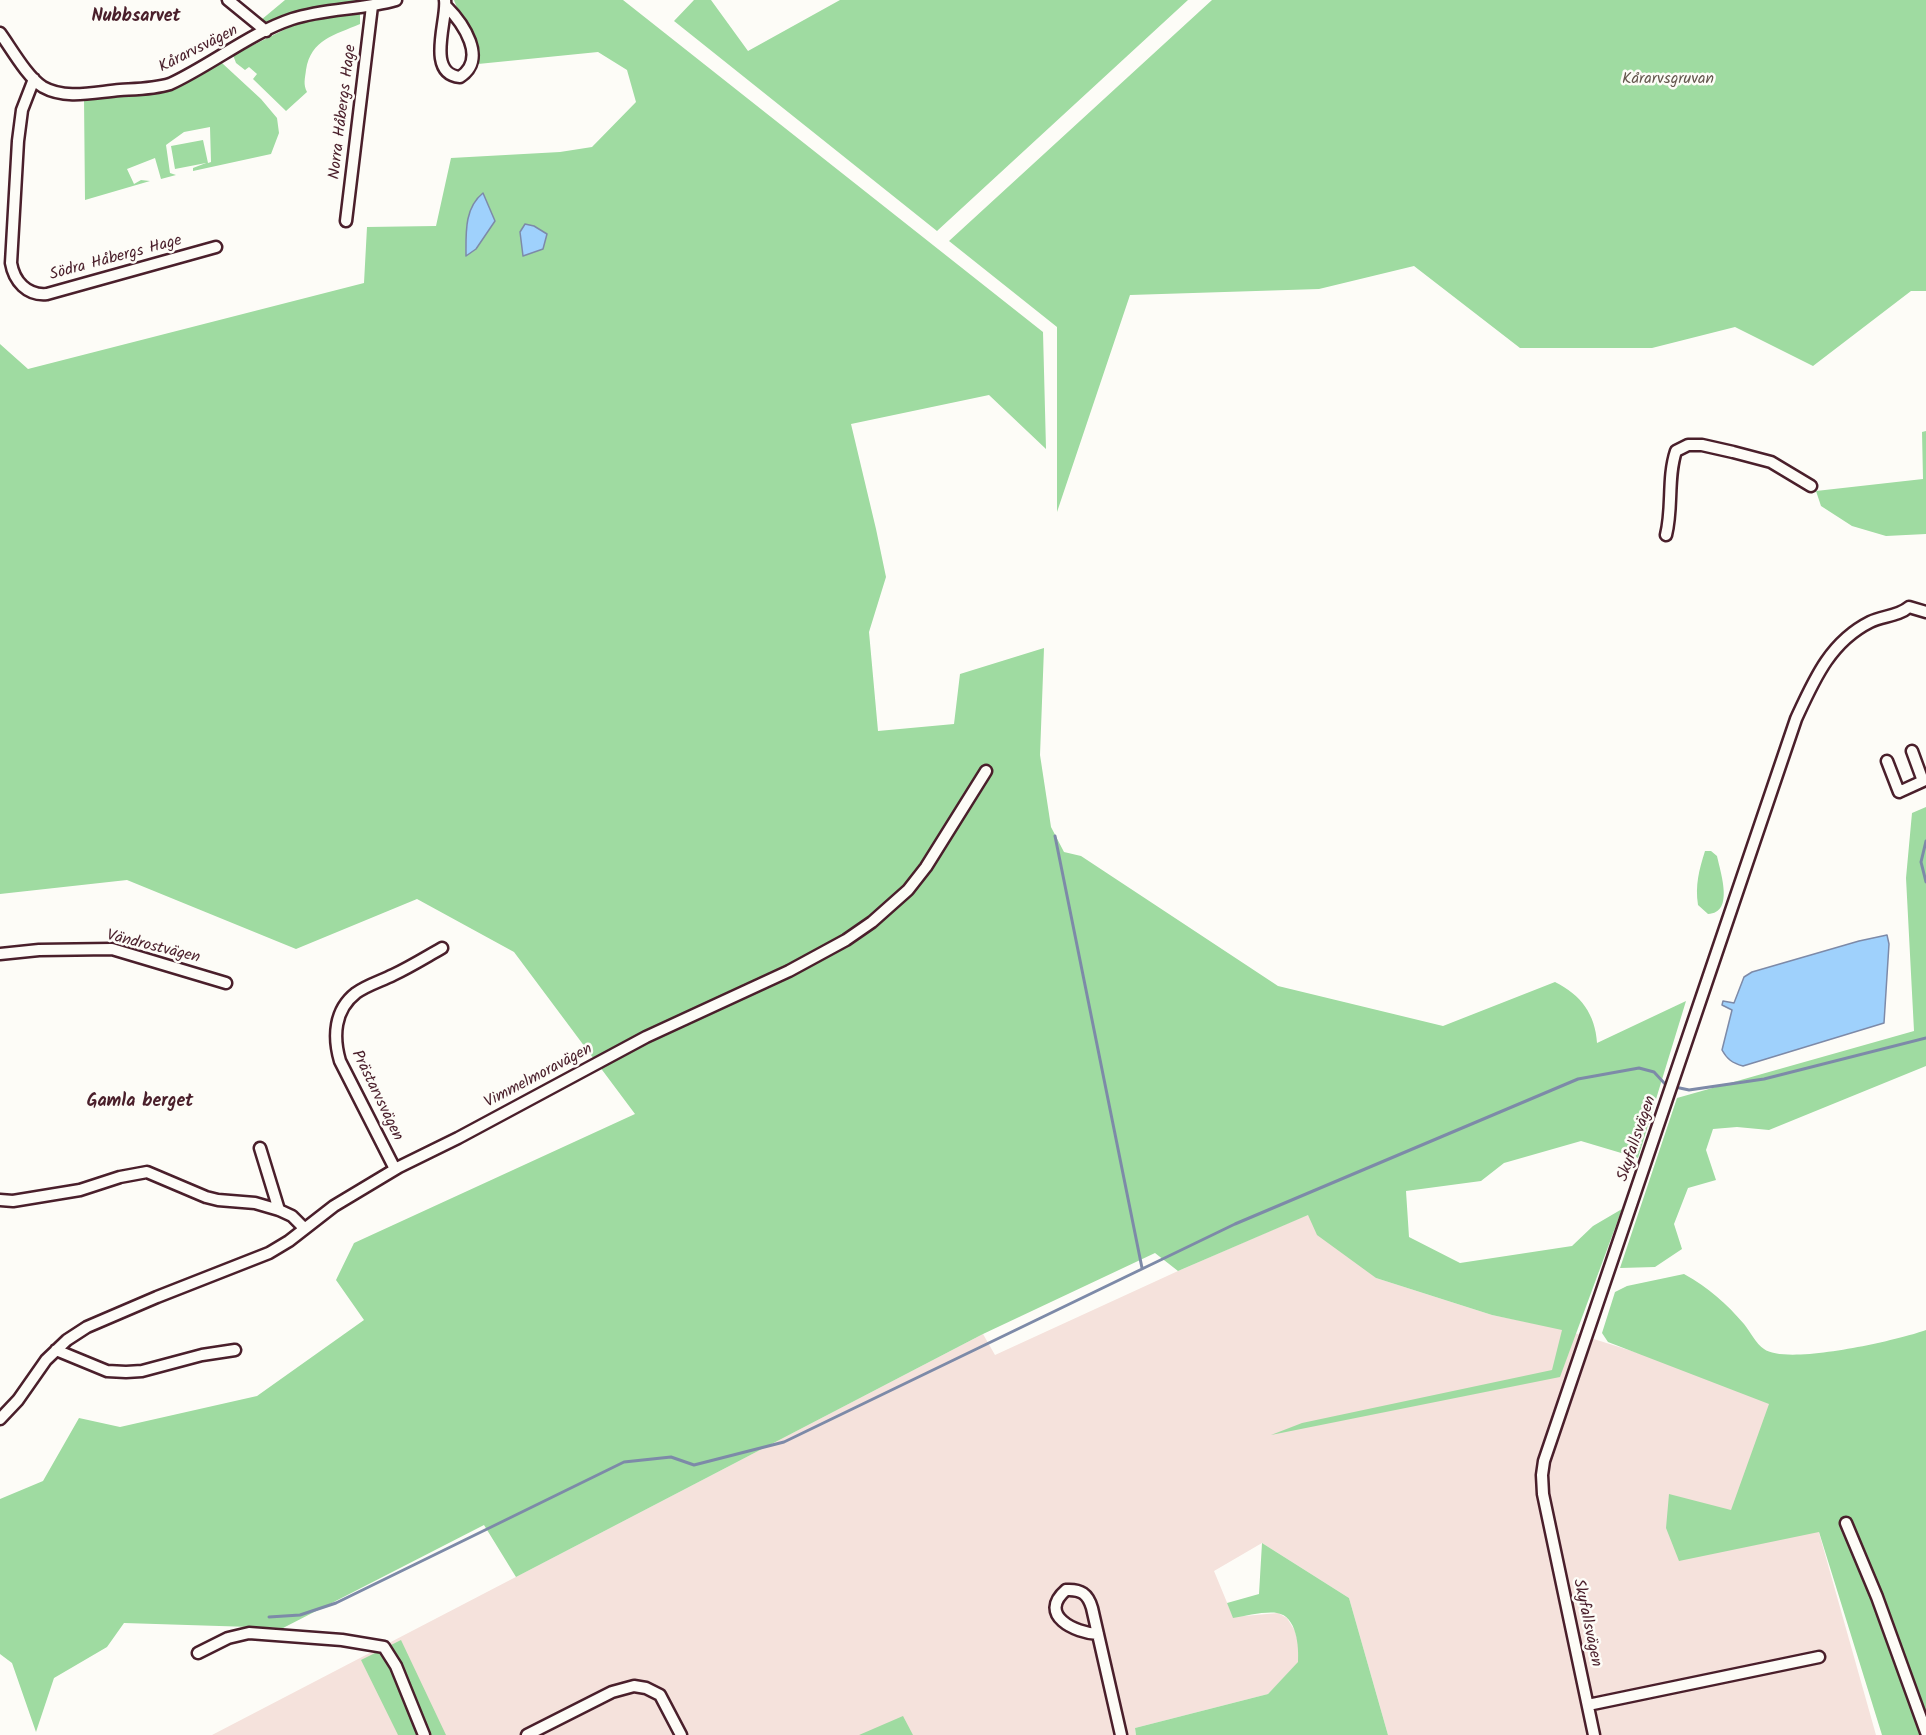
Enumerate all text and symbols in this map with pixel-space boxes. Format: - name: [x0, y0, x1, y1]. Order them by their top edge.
- district label: Nubbsarvet: [91, 7, 181, 29]
- street label: Kårarvsvägen: [156, 22, 242, 78]
- street label: Norra Håbergs Hage: [326, 44, 362, 180]
- park label: Kårarvsgruvan: [1622, 70, 1714, 90]
- street label: Södra Håbergs Hage: [48, 232, 184, 286]
- street label: Vändrostvägen: [104, 927, 202, 969]
- street label: Vimmelmoravägen: [482, 1041, 596, 1113]
- street label: Prästarvsvägen: [346, 1048, 406, 1144]
- district label: Gamla berget: [87, 1092, 193, 1114]
- street label: Skyfallsvägen: [1614, 1094, 1662, 1184]
- street label: Skyfallsvägen: [1567, 1577, 1605, 1669]

